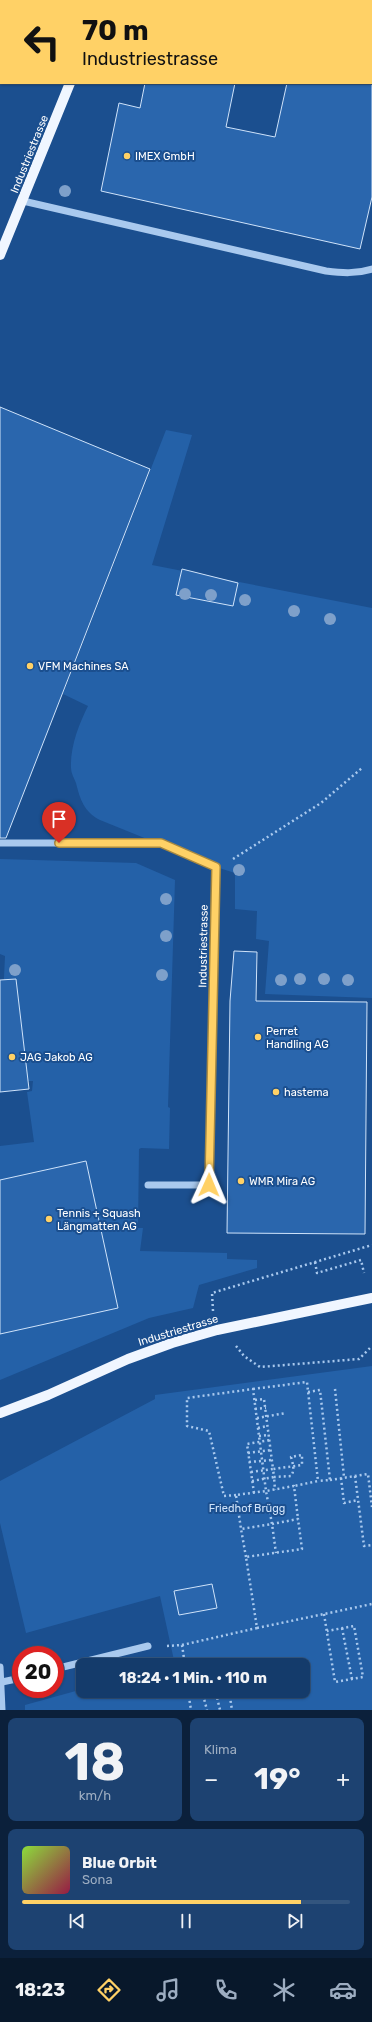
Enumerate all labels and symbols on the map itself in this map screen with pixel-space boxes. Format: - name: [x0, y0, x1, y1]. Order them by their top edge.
- street label: Industriestrasse: [8, 113, 51, 195]
- place label: IMEX GmbH: [135, 150, 195, 163]
- marker: IMEX GmbH: [122, 151, 132, 161]
- place label: VFM Machines SA: [38, 660, 129, 673]
- marker: VFM Machines SA: [25, 661, 35, 671]
- pin: [42, 802, 76, 843]
- street label: Industriestrasse: [196, 904, 211, 988]
- place label: Perret Handling AG: [266, 1025, 329, 1051]
- marker: Perret Handling AG: [253, 1032, 263, 1042]
- place label: JAG Jakob AG: [20, 1051, 93, 1064]
- marker: JAG Jakob AG: [7, 1052, 17, 1062]
- place label: hastema: [284, 1086, 329, 1099]
- marker: hastema: [271, 1087, 281, 1097]
- position arrow: [188, 1164, 230, 1206]
- place label: WMR Mira AG: [249, 1175, 315, 1188]
- marker: WMR Mira AG: [236, 1176, 246, 1186]
- place label: Tennis + Squash Längmatten AG: [57, 1207, 141, 1233]
- marker: Tennis + Squash Längmatten AG: [44, 1214, 54, 1224]
- street label: Industriestrasse: [136, 1312, 220, 1349]
- park label: Friedhof Brügg: [209, 1502, 285, 1515]
- speed limit sign: 20: [12, 1646, 64, 1698]

